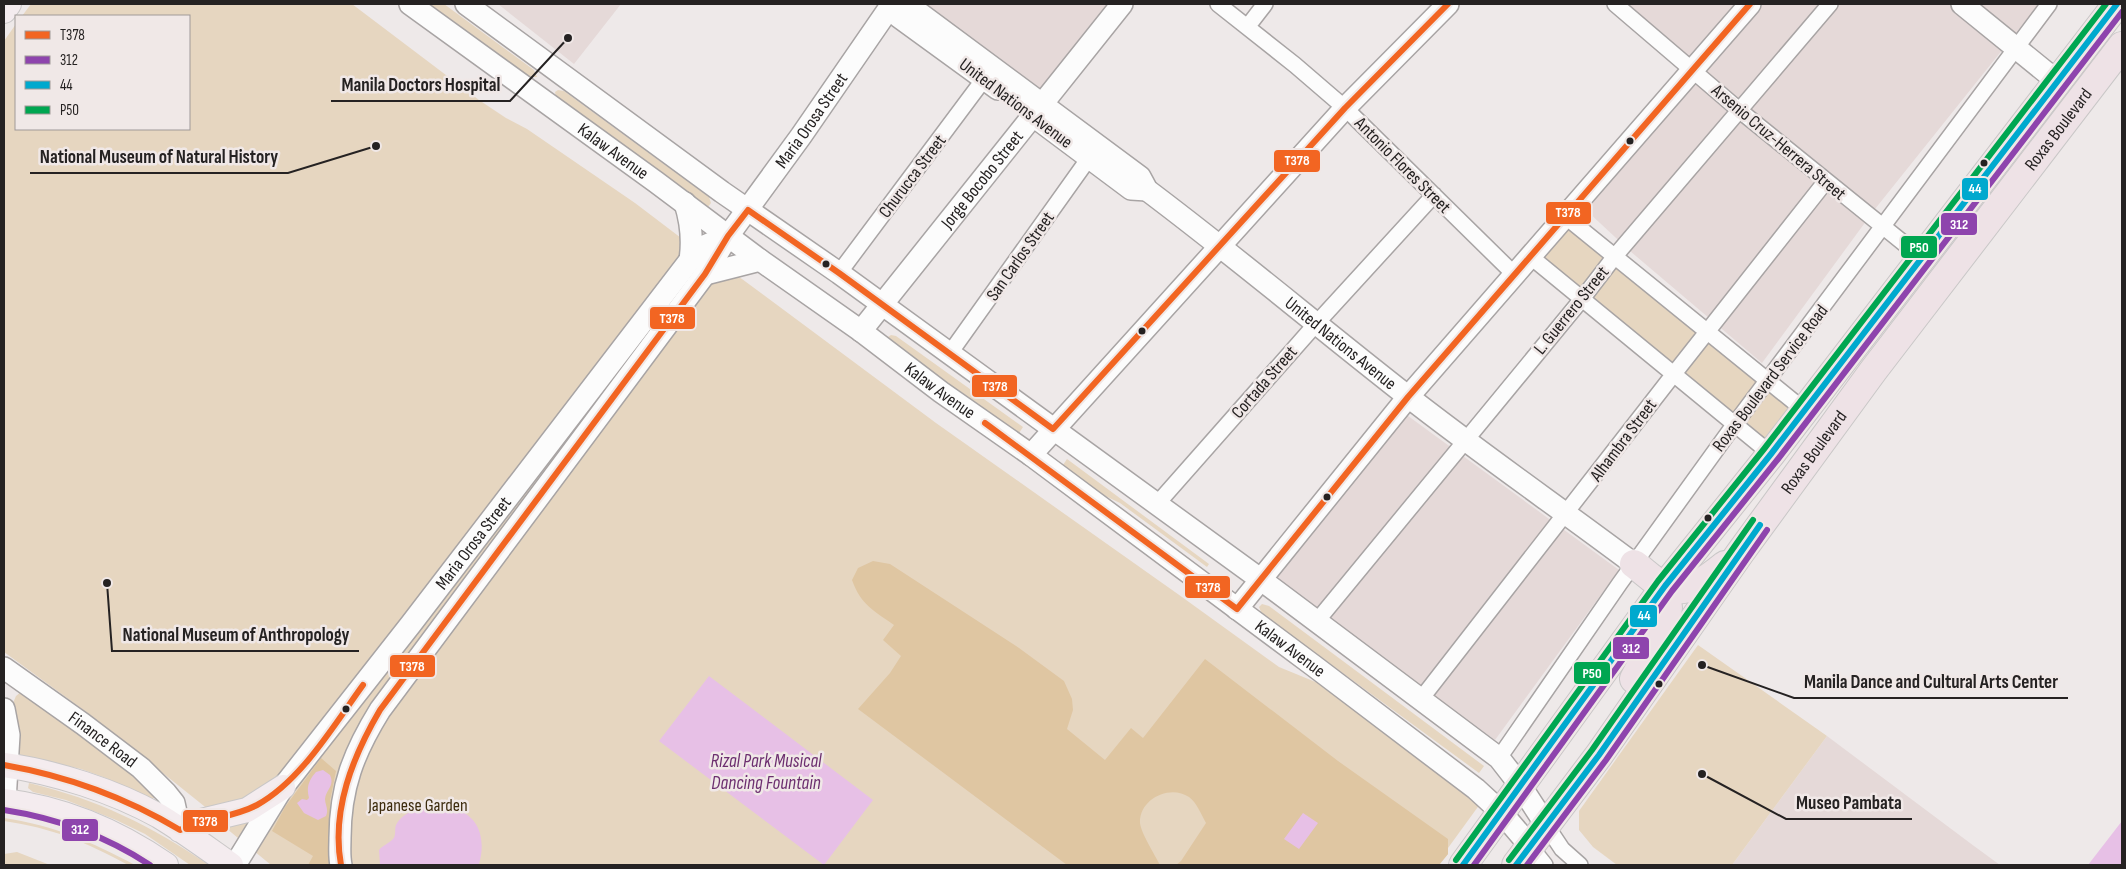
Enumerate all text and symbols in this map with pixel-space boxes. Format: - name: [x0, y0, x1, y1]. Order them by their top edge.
- legend: [15, 15, 190, 130]
- text: T378: [60, 26, 85, 45]
- text: 312: [60, 51, 78, 70]
- street label: United Nations Avenue: [955, 54, 1076, 153]
- callout: Manila Doctors Hospital: [331, 67, 510, 101]
- street label: Maria Orosa Street: [771, 69, 853, 172]
- text: Manila Doctors Hospital: [342, 74, 500, 97]
- text: 44: [60, 76, 73, 95]
- street label: Arsenio Cruz-Herrera Street: [1707, 79, 1850, 205]
- street label: Roxas Boulevard: [2020, 84, 2097, 175]
- text: P50: [60, 101, 79, 120]
- street label: Antonio Flores Street: [1350, 112, 1455, 218]
- street label: Kalaw Avenue: [574, 119, 653, 184]
- street label: Jorge Bocobo Street: [936, 126, 1028, 234]
- street label: Churucca Street: [874, 130, 951, 222]
- unlabelled marker: [1625, 136, 1635, 146]
- callout: National Museum of Natural History: [30, 139, 288, 173]
- text: National Museum of Natural History: [40, 146, 278, 169]
- line badge: T378: [1273, 149, 1321, 173]
- text: T378: [1285, 152, 1310, 169]
- unlabelled marker: [1979, 158, 1989, 168]
- line badge: 44: [1961, 177, 1989, 201]
- text: 44: [1968, 180, 1982, 197]
- line badge: T378: [1545, 201, 1592, 225]
- text: T378: [1556, 204, 1581, 221]
- street label: San Carlos Street: [982, 207, 1059, 305]
- line badge: 312: [1940, 212, 1978, 236]
- text: 312: [1950, 216, 1968, 233]
- line badge: P50: [1900, 235, 1938, 259]
- text: P50: [1909, 239, 1929, 256]
- unlabelled marker: [821, 259, 831, 269]
- street label: L. Guerrero Street: [1530, 262, 1614, 359]
- street label: United Nations Avenue: [1281, 293, 1400, 394]
- street label: Roxas Boulevard Service Road: [1708, 300, 1832, 456]
- line badge: T378: [649, 306, 696, 330]
- text: T378: [660, 310, 685, 327]
- unlabelled marker: [1137, 326, 1147, 336]
- street label: Cortada Street: [1227, 341, 1302, 423]
- street label: Kalaw Avenue: [900, 358, 979, 424]
- line badge: T378: [971, 374, 1018, 398]
- text: T378: [983, 378, 1008, 395]
- street label: Alhambra Street: [1585, 395, 1661, 486]
- street label: Roxas Boulevard: [1777, 406, 1851, 498]
- street label: Maria Orosa Street: [431, 492, 516, 594]
- unlabelled marker: [1322, 492, 1332, 502]
- unlabelled marker: [1703, 513, 1713, 523]
- line badge: T378: [1184, 575, 1231, 599]
- text: T378: [1196, 579, 1221, 596]
- line badge: 44: [1629, 604, 1658, 628]
- text: 44: [1637, 607, 1651, 624]
- street label: Kalaw Avenue: [1251, 616, 1329, 682]
- callout: National Museum of Anthropology: [112, 617, 359, 651]
- text: National Museum of Anthropology: [123, 624, 349, 647]
- line badge: 312: [1612, 636, 1650, 660]
- text: 312: [1622, 640, 1640, 657]
- line badge: T378: [389, 654, 436, 678]
- text: T378: [400, 658, 425, 675]
- line badge: P50: [1573, 661, 1611, 685]
- callout: Manila Dance and Cultural Arts Center: [1794, 664, 2068, 698]
- text: P50: [1582, 665, 1602, 682]
- text: Manila Dance and Cultural Arts Center: [1804, 671, 2058, 694]
- unlabelled marker: [1654, 679, 1664, 689]
- unlabelled marker: [341, 704, 351, 714]
- street label: Finance Road: [64, 707, 141, 772]
- water label: Rizal Park Musical Dancing Fountain: [710, 750, 822, 795]
- callout: Museo Pambata: [1786, 785, 1912, 819]
- text: Museo Pambata: [1796, 792, 1902, 815]
- park label: Japanese Garden: [367, 795, 468, 816]
- line badge: T378: [182, 809, 229, 833]
- text: T378: [193, 813, 218, 830]
- line badge: 312: [61, 818, 99, 842]
- text: 312: [71, 821, 89, 838]

